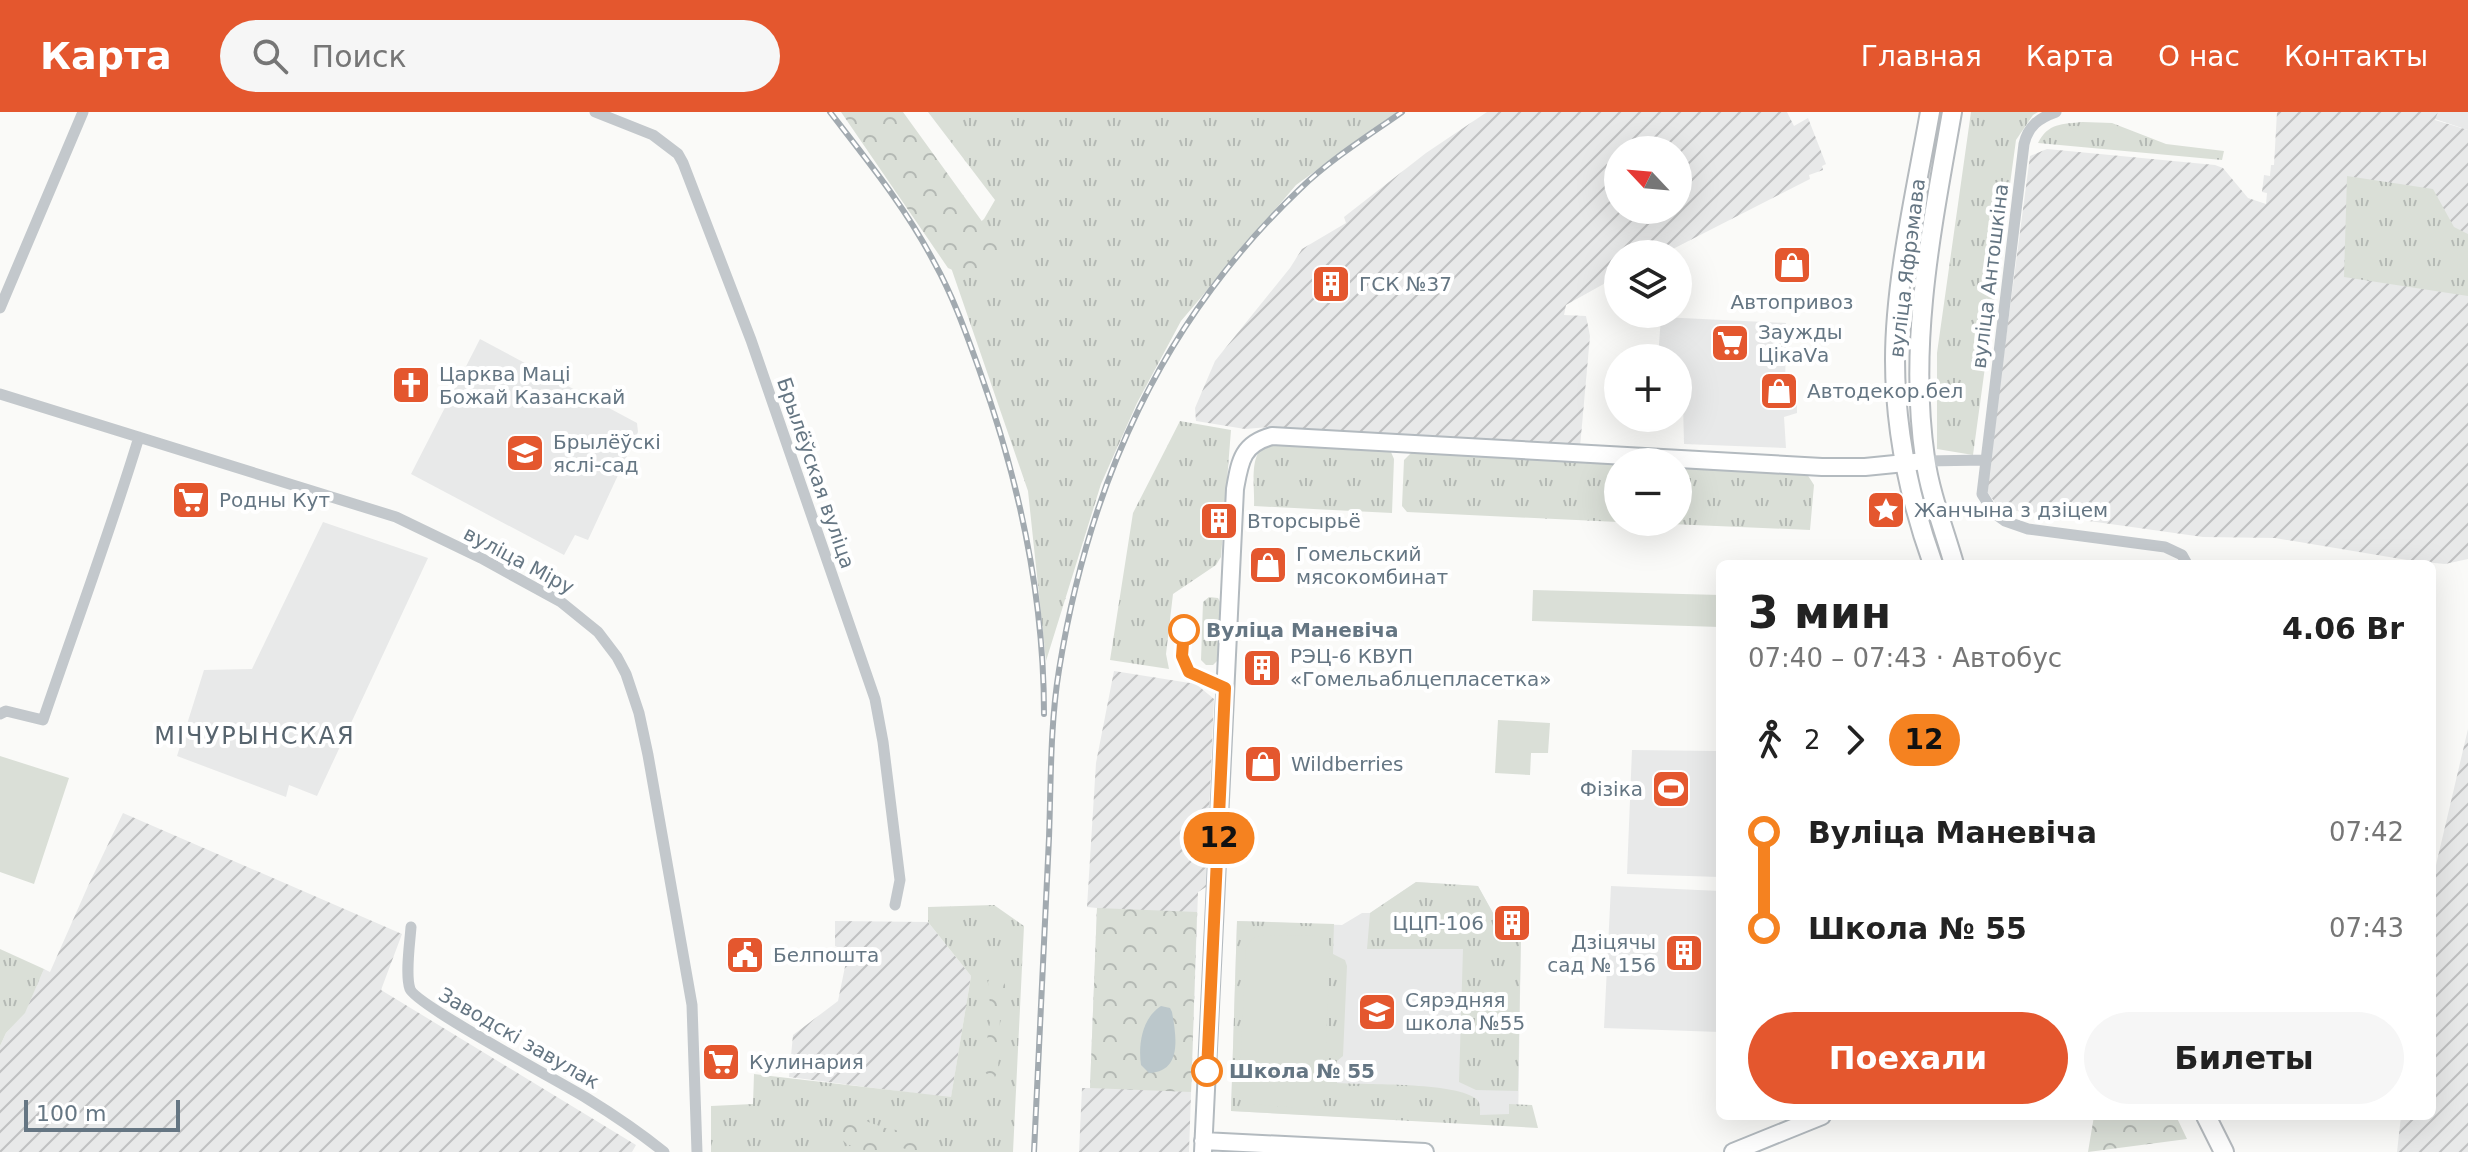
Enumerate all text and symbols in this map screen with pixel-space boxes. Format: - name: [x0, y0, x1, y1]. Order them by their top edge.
- search box: [220, 20, 780, 92]
- text: Карта: [40, 34, 172, 78]
- icon: search: [248, 34, 292, 78]
- text: Поиск: [312, 39, 407, 74]
- text: Главная: [1861, 40, 1982, 73]
- text: Карта: [2026, 40, 2114, 73]
- text: О нас: [2158, 40, 2240, 73]
- text: Контакты: [2284, 40, 2428, 73]
- north arrow: [1604, 136, 1692, 224]
- map controls: [1604, 136, 1692, 536]
- street label: вуліца Яфрэмава: [1884, 177, 1930, 359]
- street label: вуліца Антошкіна: [1967, 182, 2013, 370]
- button: layers: [1604, 240, 1692, 328]
- shop icon: Автопривоз: [1771, 244, 1813, 286]
- building icon: ГСК №37: [1310, 263, 1352, 305]
- place label: ГСК №37: [1359, 272, 1452, 296]
- place label: Автопривоз: [1731, 290, 1853, 314]
- place label: Заужды ЦікаVа: [1758, 320, 1843, 367]
- supermarket icon: Заужды ЦікаVа: [1709, 322, 1751, 364]
- button: +: [1604, 344, 1692, 432]
- place label: Царква Маці Божай Казанскай: [439, 362, 625, 409]
- church icon: Царква Маці Божай Казанскай: [390, 364, 432, 406]
- shop icon: Автодекор.бел: [1758, 370, 1800, 412]
- street label: Брылёўская вуліца: [772, 374, 860, 572]
- place label: Автодекор.бел: [1807, 379, 1963, 403]
- place label: Брылёўскі яслі-сад: [553, 430, 661, 477]
- school or university icon: Брылёўскі яслі-сад: [504, 432, 546, 474]
- button: −: [1604, 448, 1692, 536]
- supermarket icon: Родны Кут: [170, 479, 212, 521]
- place label: Родны Кут: [219, 488, 330, 512]
- place icon: Жанчына з дзіцем: [1865, 489, 1907, 531]
- place label: Жанчына з дзіцем: [1914, 498, 2108, 522]
- building icon: Вторсырьё: [1198, 500, 1240, 542]
- place label: Вторсырьё: [1247, 509, 1361, 533]
- street label: вуліца Міру: [460, 521, 578, 599]
- place label: Гомельский мясокомбинат: [1296, 542, 1448, 589]
- shop icon: Гомельский мясокомбинат: [1247, 544, 1289, 586]
- text: 3 мин: [1748, 587, 1891, 638]
- text: 4.06 Br: [2282, 611, 2404, 646]
- marker: Вуліца Маневіча: [1169, 615, 1199, 645]
- place label: Вуліца Маневіча: [1206, 618, 1399, 642]
- text: 07:40 – 07:43 · Автобус: [1748, 643, 2062, 673]
- place label: РЭЦ-6 КВУП «Гомельаблцепласетка»: [1290, 644, 1552, 691]
- building icon: РЭЦ-6 КВУП «Гомельаблцепласетка»: [1241, 647, 1283, 689]
- icon: walk: [1748, 718, 1792, 762]
- icon: forward: [1833, 718, 1877, 762]
- district label: МІЧУРЫНСКАЯ: [154, 722, 356, 750]
- text: 12: [1905, 723, 1944, 756]
- text: 2: [1804, 725, 1821, 755]
- shop icon: Wildberries: [1242, 743, 1284, 785]
- place label: Wildberries: [1291, 752, 1404, 776]
- sports icon: Фізіка: [1650, 768, 1692, 810]
- place label: Фізіка: [1580, 777, 1643, 801]
- line badge: 12: [1183, 812, 1255, 864]
- text: Вуліца Маневіча: [1808, 815, 2097, 850]
- text: 07:42: [2329, 817, 2404, 847]
- text: 12: [1200, 821, 1238, 854]
- building icon: ЦЦП-106: [1491, 902, 1533, 944]
- place label: ЦЦП-106: [1393, 911, 1484, 935]
- text: Школа № 55: [1808, 911, 2027, 946]
- text: 07:43: [2329, 913, 2404, 943]
- place label: Дзіцячы сад № 156: [1547, 930, 1656, 977]
- building icon: Дзіцячы сад № 156: [1663, 932, 1705, 974]
- public building icon: Белпошта: [724, 934, 766, 976]
- place label: Белпошта: [773, 943, 879, 967]
- street label: Заводскі завулак: [434, 982, 604, 1094]
- place label: Сярэдняя школа №55: [1405, 988, 1525, 1035]
- school or university icon: Сярэдняя школа №55: [1356, 991, 1398, 1033]
- button: Поехали: [1748, 1012, 2068, 1104]
- button: Билеты: [2084, 1012, 2404, 1104]
- supermarket icon: Кулинария: [700, 1041, 742, 1083]
- place label: Кулинария: [749, 1050, 864, 1074]
- marker: Школа № 55: [1192, 1056, 1222, 1086]
- place label: Школа № 55: [1229, 1059, 1375, 1083]
- scale bar: [24, 1096, 180, 1132]
- text: 100 m: [36, 1101, 106, 1126]

